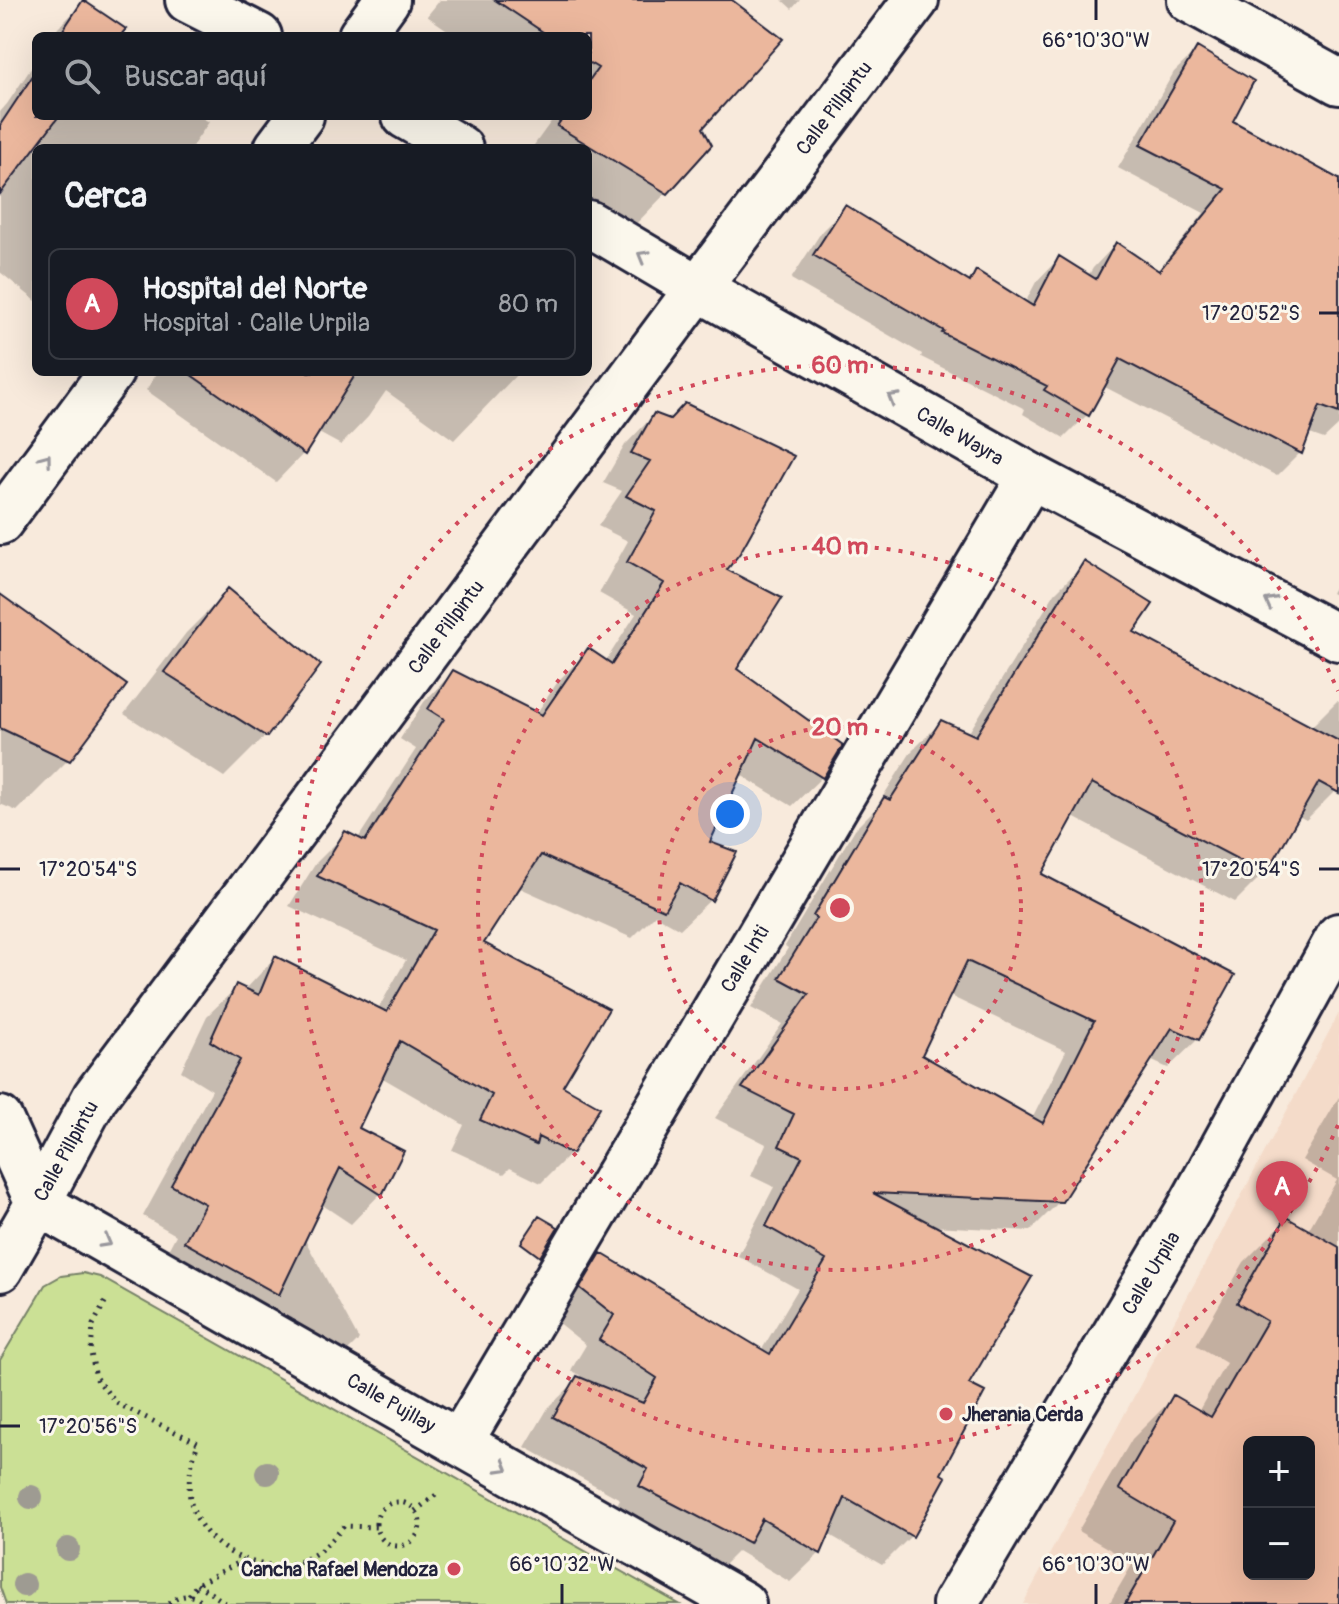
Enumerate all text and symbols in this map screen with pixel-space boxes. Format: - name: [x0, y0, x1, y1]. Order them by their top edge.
- text: 66°10'30"W: [1042, 28, 1150, 53]
- search box: [32, 32, 592, 120]
- icon: search: [60, 54, 104, 98]
- street label: Calle Pillpintu: [790, 56, 878, 160]
- text: Buscar aquí: [124, 58, 267, 95]
- text: Cerca: [64, 175, 147, 218]
- one-way arrow: [637, 250, 652, 266]
- text: Hospital del Norte: [142, 270, 367, 307]
- text: A: [84, 288, 100, 320]
- text: 80 m: [498, 288, 558, 320]
- text: 17°20'52"S: [1202, 301, 1300, 326]
- text: Hospital · Calle Urpila: [142, 307, 370, 339]
- text: 60 m: [812, 351, 868, 380]
- one-way arrow: [887, 393, 902, 408]
- street label: Calle Wayra: [912, 401, 1008, 471]
- one-way arrow: [37, 454, 51, 468]
- text: 40 m: [812, 532, 868, 561]
- street label: Calle Pillpintu: [402, 575, 490, 679]
- one-way arrow: [1264, 596, 1278, 611]
- text: 20 m: [812, 713, 868, 742]
- your location: [710, 794, 750, 834]
- text: 17°20'54"S: [39, 857, 137, 882]
- text: 17°20'54"S: [1202, 857, 1300, 882]
- centre of rings: [826, 894, 854, 922]
- street label: Calle Inti: [715, 921, 775, 997]
- street label: Calle Pillpintu: [28, 1096, 104, 1206]
- pin: A: [1256, 1161, 1308, 1227]
- street label: Calle Urpila: [1116, 1227, 1186, 1319]
- one-way arrow: [97, 1232, 112, 1248]
- street label: Calle Pujllay: [342, 1368, 440, 1439]
- place label: Jherania Cerda: [962, 1402, 1083, 1427]
- marker: Jherania Cerda: [937, 1405, 955, 1423]
- text: 17°20'56"S: [39, 1414, 137, 1439]
- map controls: [1243, 1436, 1315, 1580]
- button: +: [1243, 1436, 1315, 1508]
- one-way arrow: [494, 1457, 509, 1473]
- button: −: [1243, 1508, 1315, 1580]
- text: 66°10'32"W: [509, 1552, 615, 1577]
- text: 66°10'30"W: [1042, 1552, 1150, 1577]
- place label: Cancha Rafael Mendoza: [241, 1557, 438, 1582]
- marker: Cancha Rafael Mendoza: [445, 1560, 463, 1578]

